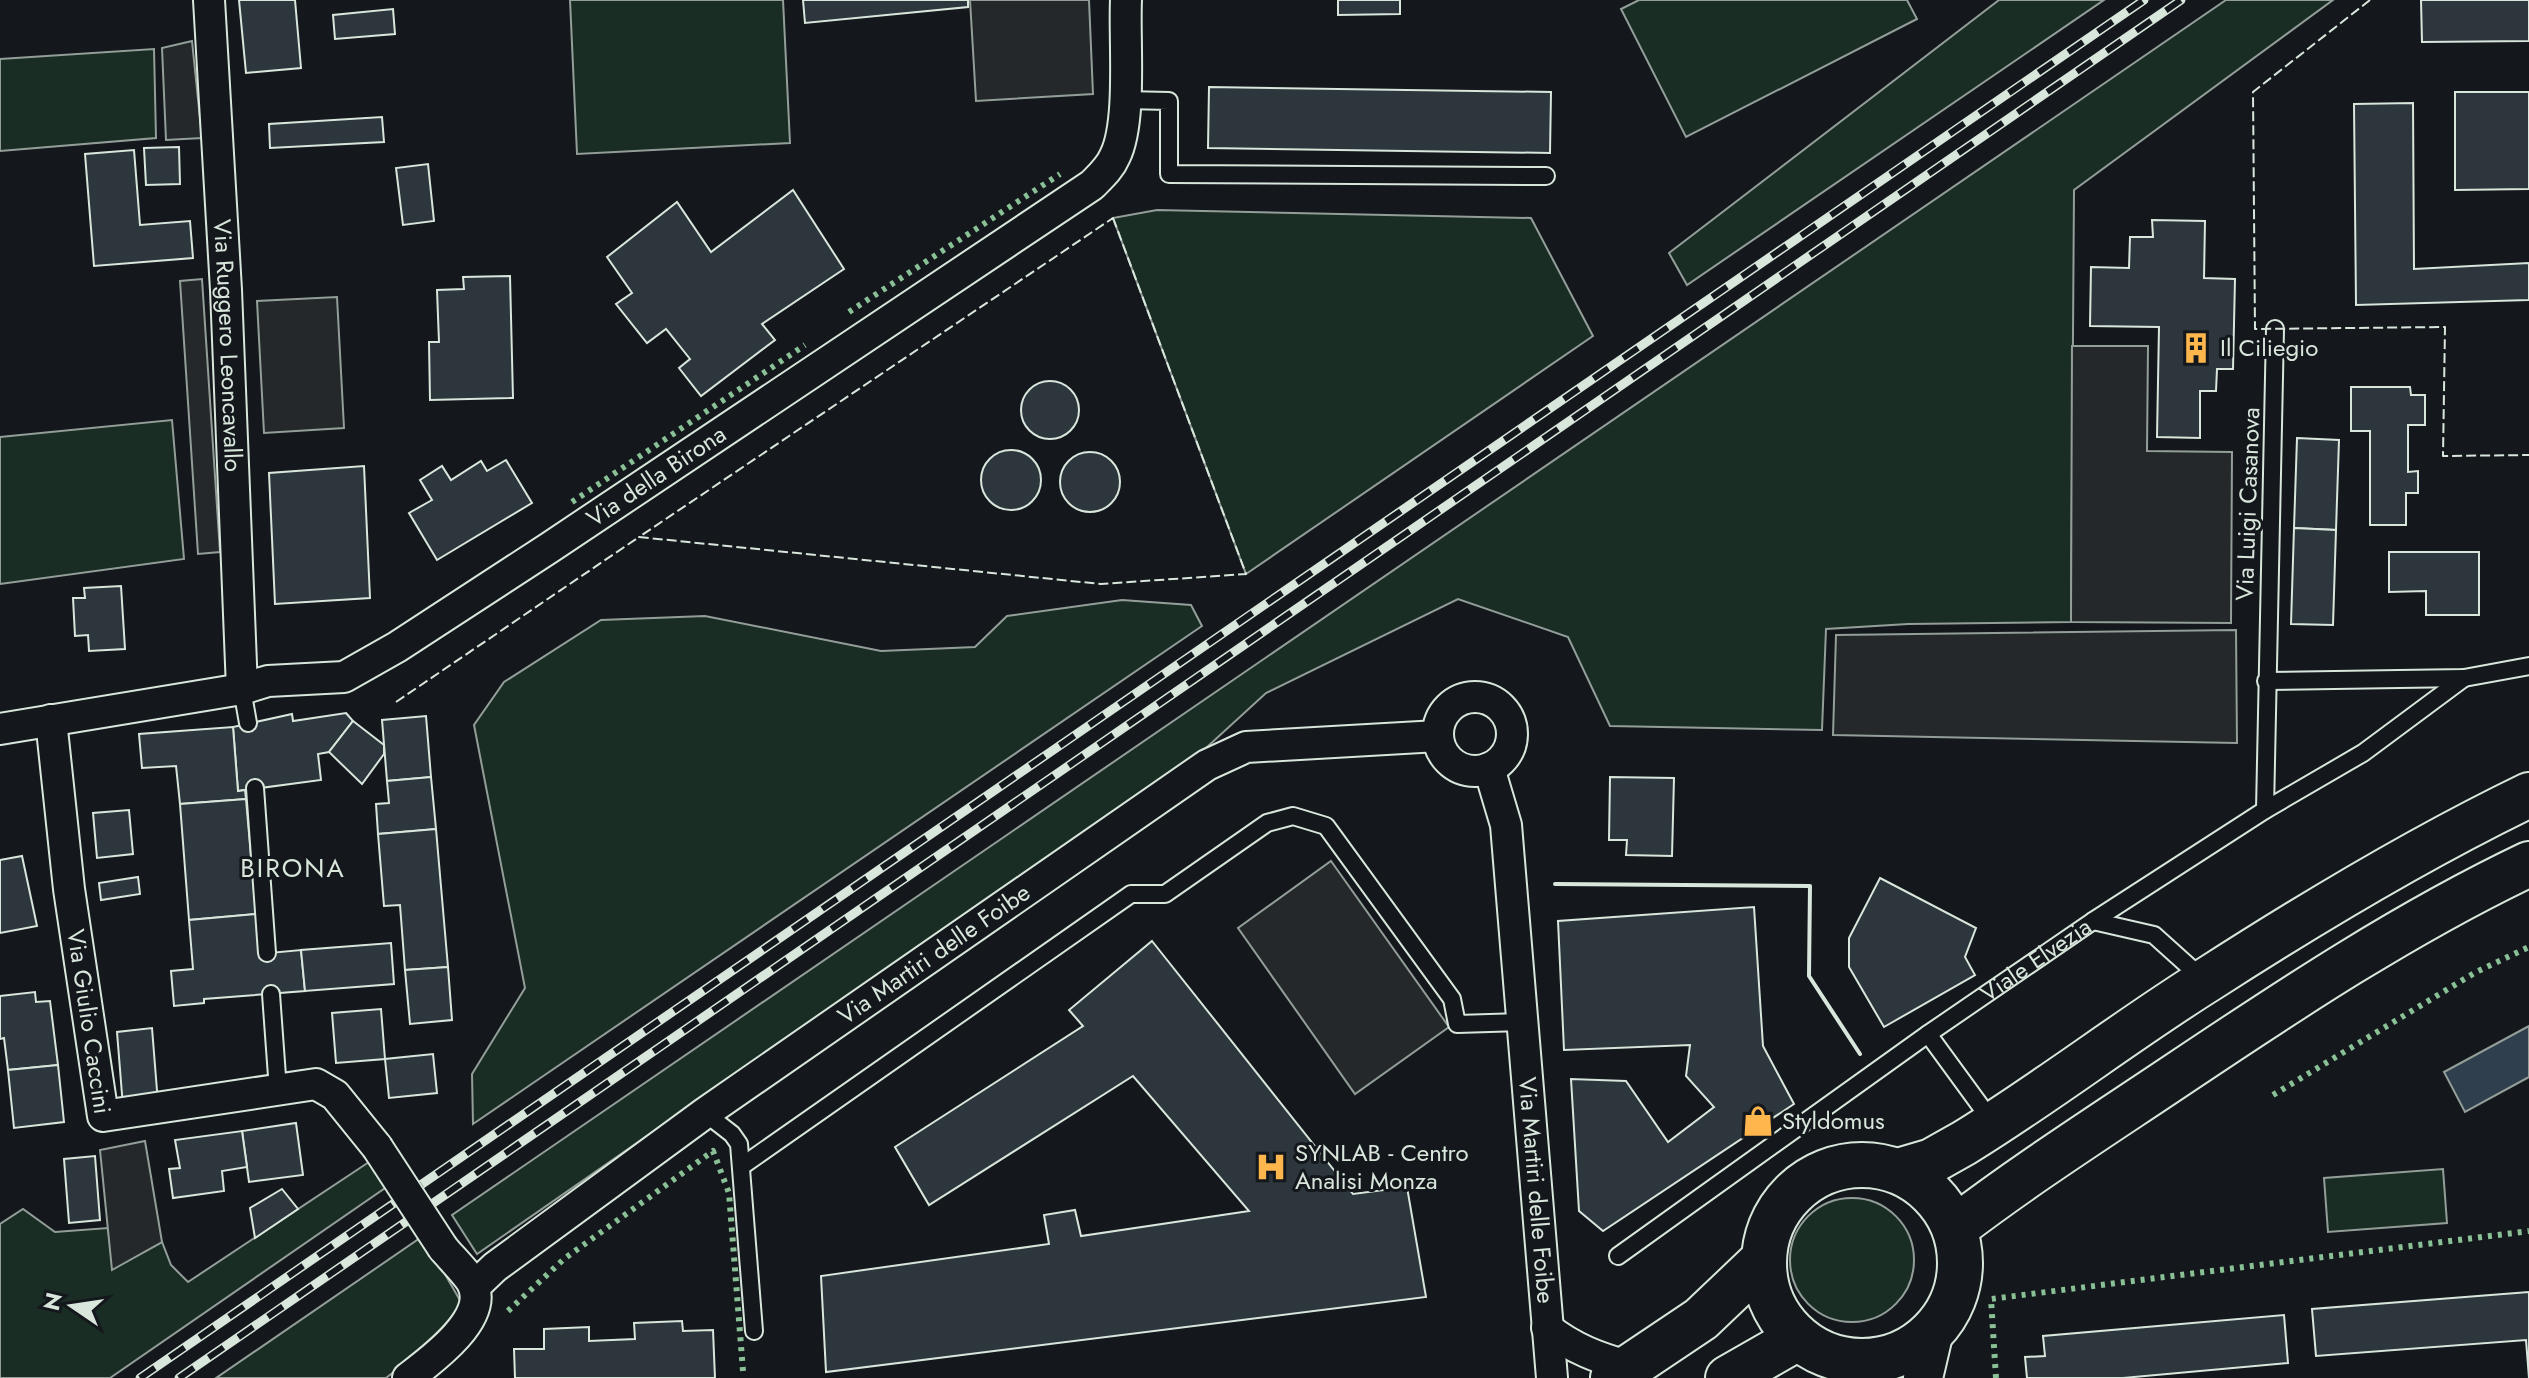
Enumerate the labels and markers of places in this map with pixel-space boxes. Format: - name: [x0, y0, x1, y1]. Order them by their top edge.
- place label: Il Ciliegio: [2220, 330, 2318, 365]
- building icon: Il Ciliegio: [2179, 331, 2213, 365]
- place label: Styldomus: [1782, 1103, 1885, 1138]
- shop icon: Styldomus: [1741, 1104, 1775, 1138]
- place label: SYNLAB - Centro Analisi Monza: [1295, 1135, 1469, 1198]
- hospital icon: SYNLAB - Centro Analisi Monza: [1254, 1150, 1288, 1184]

